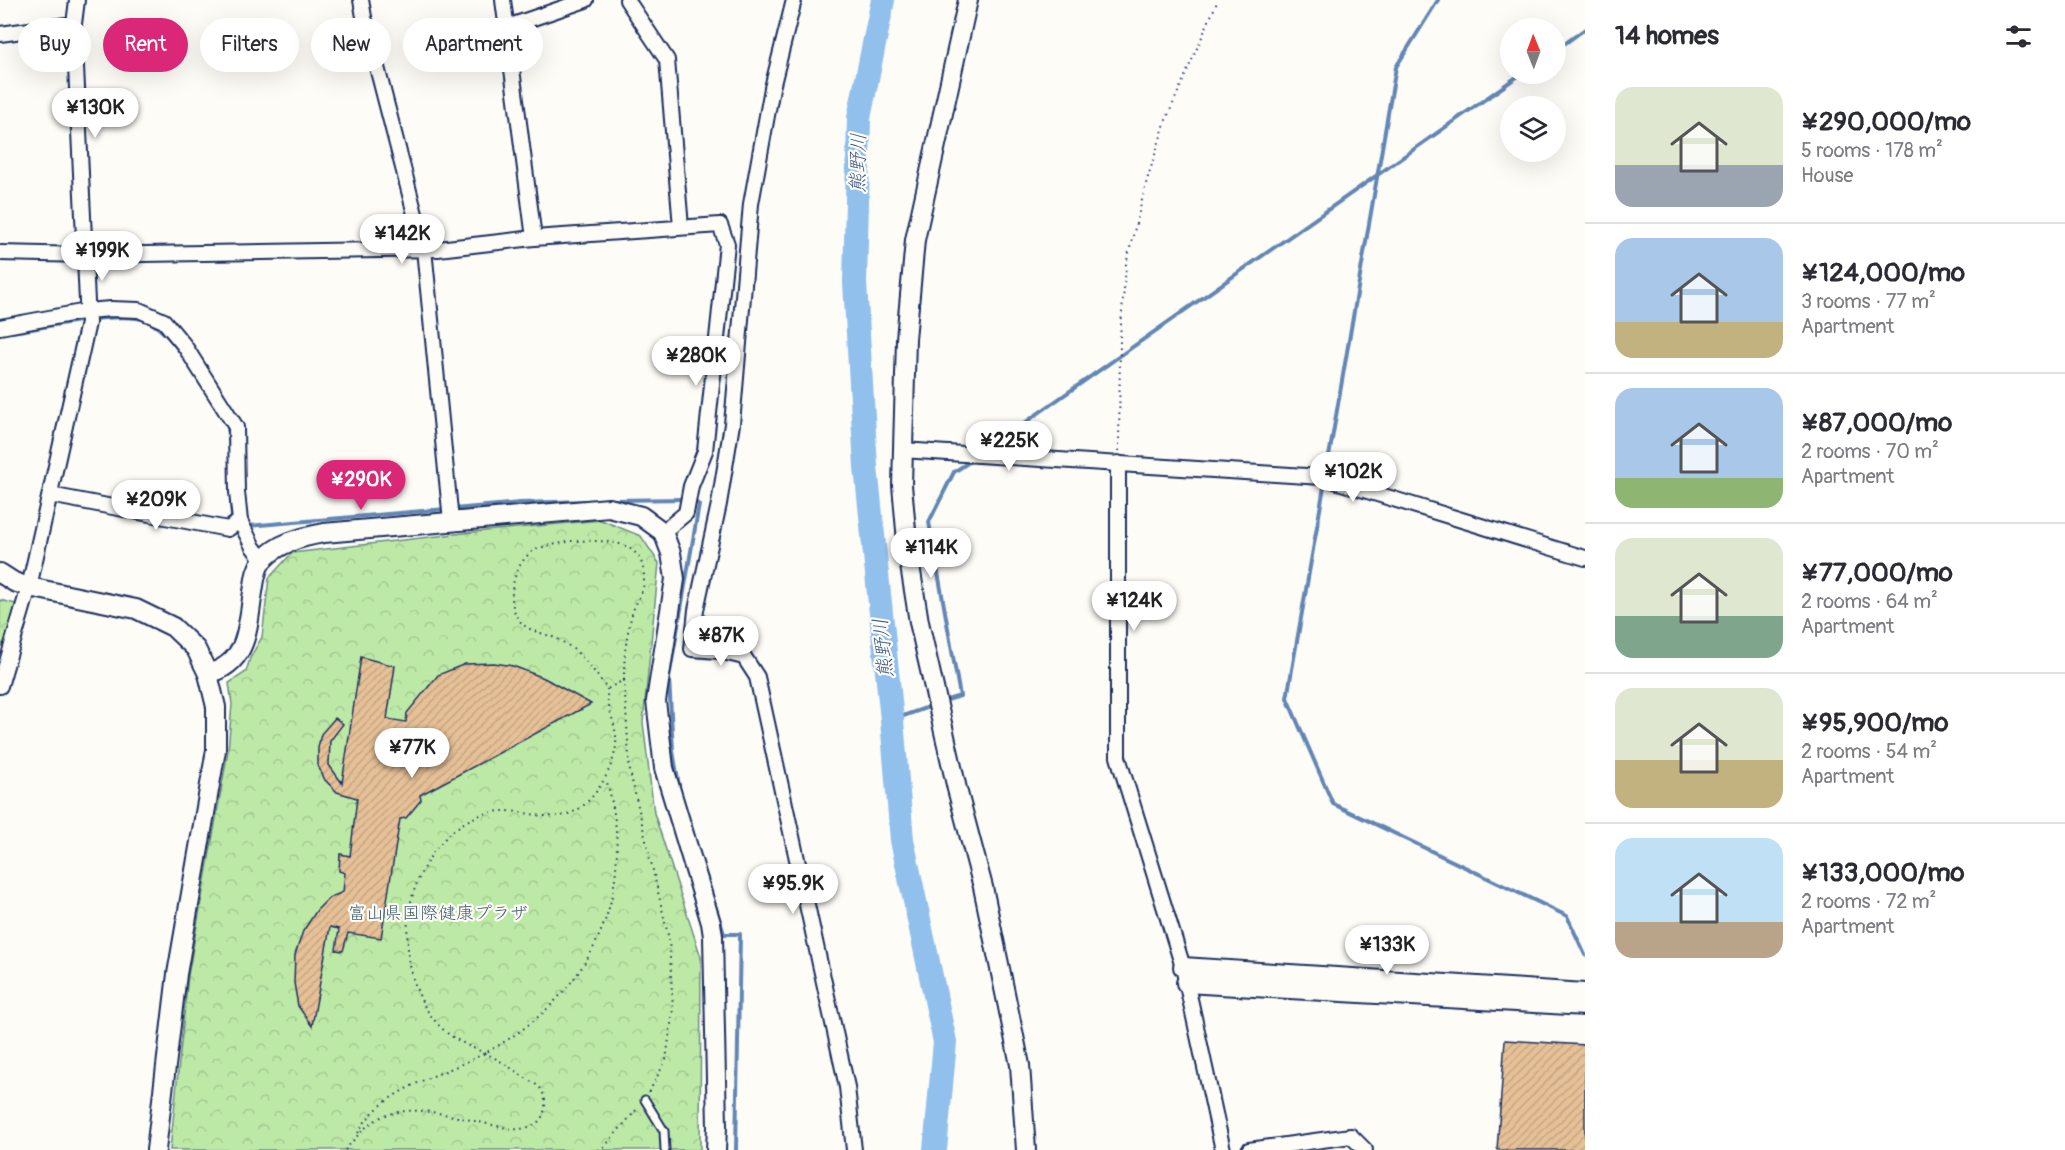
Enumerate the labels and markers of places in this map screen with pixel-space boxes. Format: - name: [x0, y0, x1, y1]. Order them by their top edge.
- pin: ¥130K: [53, 88, 137, 139]
- pin: ¥142K: [360, 214, 444, 265]
- pin: ¥199K: [60, 231, 144, 282]
- pin: ¥280K: [654, 336, 738, 387]
- pin: ¥225K: [967, 421, 1051, 472]
- pin: ¥102K: [1311, 452, 1395, 503]
- pin: ¥290K: [319, 460, 403, 511]
- pin: ¥209K: [114, 480, 198, 531]
- pin: ¥114K: [889, 528, 973, 579]
- pin: ¥124K: [1092, 581, 1176, 632]
- pin: ¥87K: [685, 616, 757, 667]
- pin: ¥77K: [376, 728, 448, 779]
- pin: ¥95.9K: [744, 864, 842, 915]
- pin: ¥133K: [1345, 925, 1429, 976]

